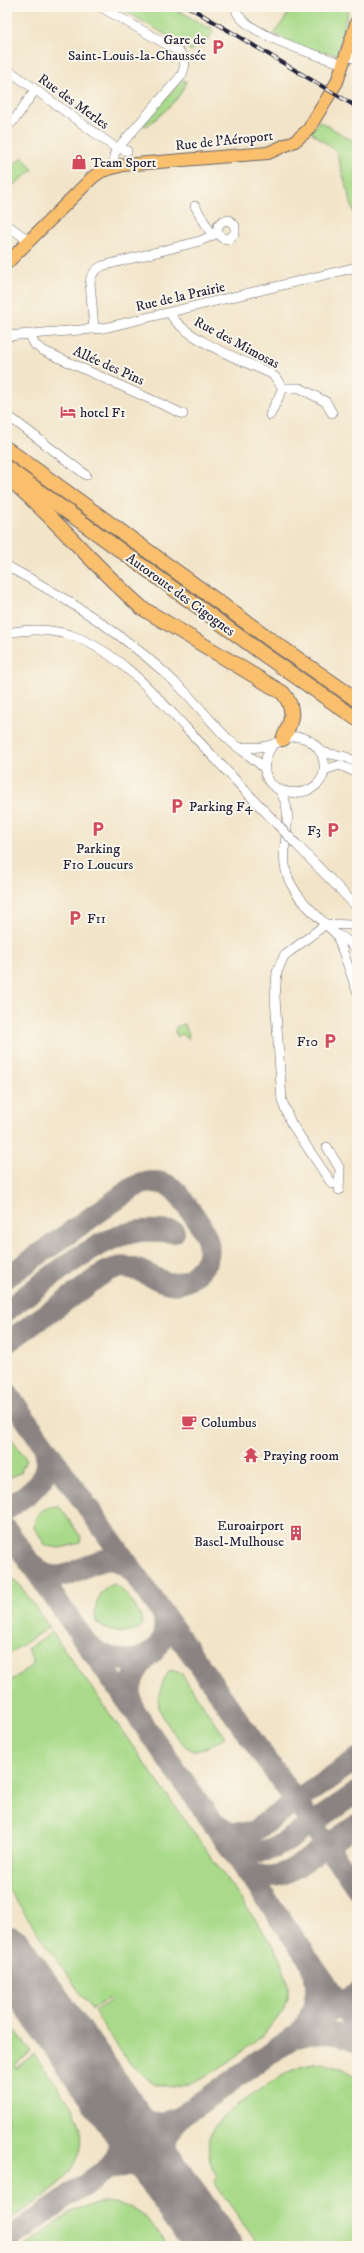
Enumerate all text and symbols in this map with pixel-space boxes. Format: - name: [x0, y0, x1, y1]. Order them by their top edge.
- place label: Gare de Saint-Louis-la-Chaussée: [68, 31, 206, 65]
- parking icon: Gare de Saint-Louis-la-Chaussée: [209, 38, 227, 56]
- street label: Rue des Merles: [34, 70, 113, 134]
- street label: Rue de l'Aéroport: [174, 127, 274, 155]
- shop icon: Team Sport: [70, 153, 88, 171]
- place label: Team Sport: [91, 154, 157, 172]
- street label: Rue de la Prairie: [134, 278, 227, 316]
- street label: Rue des Mimosas: [191, 313, 283, 373]
- street label: Allée des Pins: [70, 342, 147, 390]
- hotel icon: hotel F1: [59, 403, 77, 421]
- place label: hotel F1: [80, 404, 125, 422]
- street label: Autoroute des Cigognes: [122, 549, 239, 641]
- parking icon: Parking F4: [168, 797, 186, 815]
- place label: Parking F4: [189, 798, 253, 816]
- parking icon: Parking F10 Loueurs: [89, 820, 107, 838]
- parking icon: F3: [324, 821, 342, 839]
- place label: F3: [307, 822, 321, 840]
- place label: Parking F10 Loueurs: [63, 840, 133, 874]
- parking icon: F11: [66, 909, 84, 927]
- place label: F11: [87, 910, 106, 928]
- parking icon: F10: [321, 1032, 339, 1050]
- place label: F10: [297, 1033, 318, 1051]
- cafe icon: Columbus: [180, 1413, 198, 1431]
- place label: Columbus: [201, 1414, 257, 1432]
- temple icon: Praying room: [242, 1446, 260, 1464]
- place label: Praying room: [263, 1447, 339, 1465]
- place label: Euroairport Basel-Mulhouse: [194, 1517, 285, 1551]
- building icon: Euroairport Basel-Mulhouse: [287, 1524, 305, 1542]

